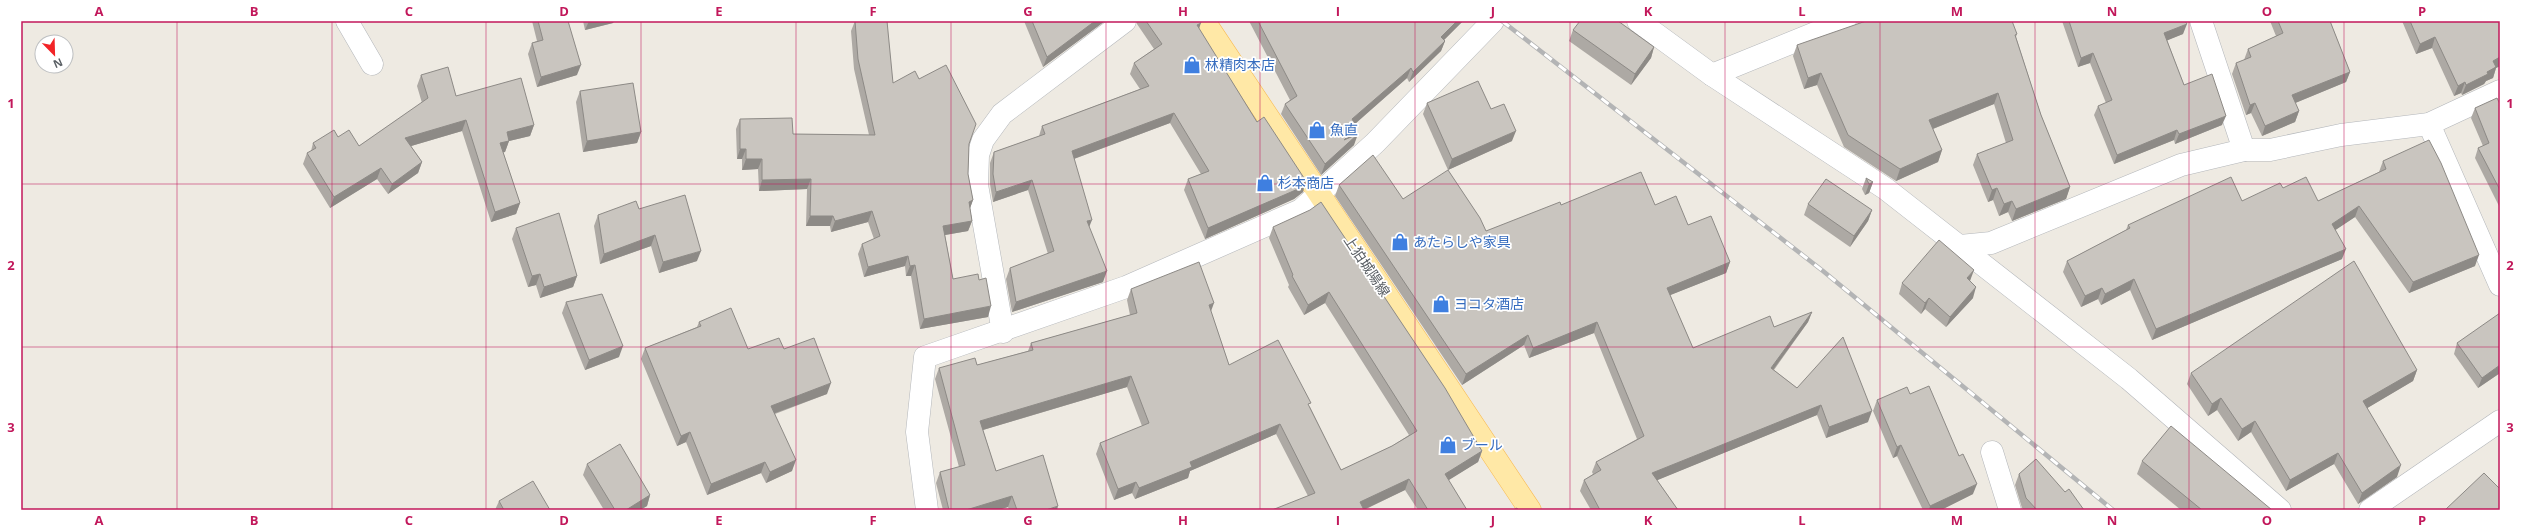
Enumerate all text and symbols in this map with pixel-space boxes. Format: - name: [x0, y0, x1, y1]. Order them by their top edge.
- text: A: [95, 2, 104, 20]
- text: B: [250, 2, 259, 20]
- text: C: [405, 2, 413, 20]
- text: D: [559, 2, 569, 20]
- text: E: [715, 2, 723, 20]
- text: F: [869, 2, 877, 20]
- text: G: [1023, 2, 1033, 20]
- text: H: [1178, 2, 1188, 20]
- text: I: [1336, 2, 1340, 20]
- text: J: [1490, 2, 1495, 20]
- text: K: [1644, 2, 1653, 20]
- text: L: [1798, 2, 1806, 20]
- text: M: [1951, 2, 1963, 20]
- text: N: [2107, 2, 2117, 20]
- text: O: [2262, 2, 2272, 20]
- text: P: [2418, 2, 2426, 20]
- north arrow: [34, 34, 74, 74]
- text: N: [51, 55, 65, 72]
- shop icon: 林精肉本店: [1182, 55, 1202, 75]
- place label: 林精肉本店: [1205, 55, 1275, 74]
- text: 1: [7, 94, 15, 112]
- text: 1: [2506, 94, 2514, 112]
- shop icon: 魚直: [1307, 120, 1327, 140]
- place label: 魚直: [1330, 120, 1358, 139]
- shop icon: 杉本商店: [1255, 173, 1275, 193]
- place label: 杉本商店: [1278, 173, 1334, 192]
- street label: 上狛城陽線: [1340, 231, 1395, 300]
- shop icon: あたらしや家具: [1390, 232, 1410, 252]
- place label: あたらしや家具: [1413, 232, 1511, 251]
- text: 2: [7, 256, 15, 274]
- text: 2: [2506, 256, 2514, 274]
- shop icon: ヨコタ酒店: [1431, 294, 1451, 314]
- place label: ヨコタ酒店: [1454, 294, 1524, 313]
- text: 3: [7, 418, 15, 436]
- text: 3: [2506, 418, 2514, 436]
- shop icon: ブール: [1438, 435, 1458, 455]
- place label: ブール: [1461, 435, 1503, 454]
- text: A: [95, 511, 104, 529]
- text: B: [250, 511, 259, 529]
- text: C: [405, 511, 413, 529]
- text: D: [559, 511, 569, 529]
- text: E: [715, 511, 723, 529]
- text: F: [869, 511, 877, 529]
- text: G: [1023, 511, 1033, 529]
- text: H: [1178, 511, 1188, 529]
- text: I: [1336, 511, 1340, 529]
- text: J: [1490, 511, 1495, 529]
- text: K: [1644, 511, 1653, 529]
- text: L: [1798, 511, 1806, 529]
- text: M: [1951, 511, 1963, 529]
- text: N: [2107, 511, 2117, 529]
- text: O: [2262, 511, 2272, 529]
- text: P: [2418, 511, 2426, 529]

